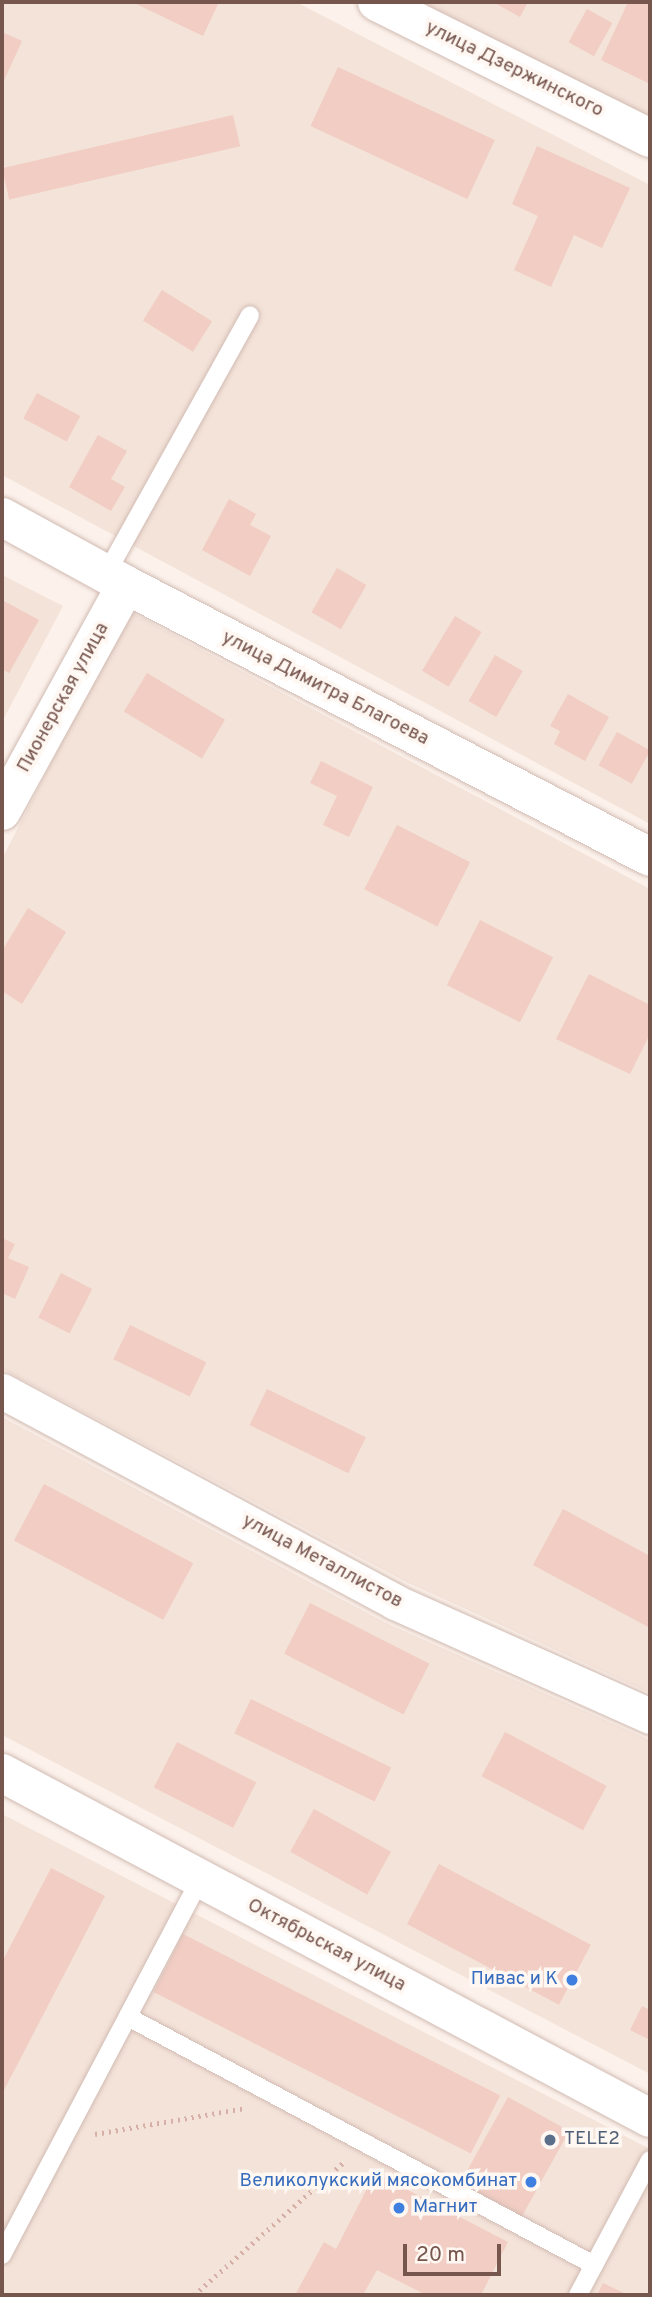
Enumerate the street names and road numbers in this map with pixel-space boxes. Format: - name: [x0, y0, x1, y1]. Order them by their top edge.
- street label: улица Дзержинского: [421, 17, 607, 123]
- street label: Пионерская улица: [13, 619, 115, 777]
- street label: улица Димитра Благоева: [218, 627, 432, 751]
- street label: улица Металлистов: [238, 1510, 406, 1614]
- street label: Октябрьская улица: [243, 1895, 409, 1997]

